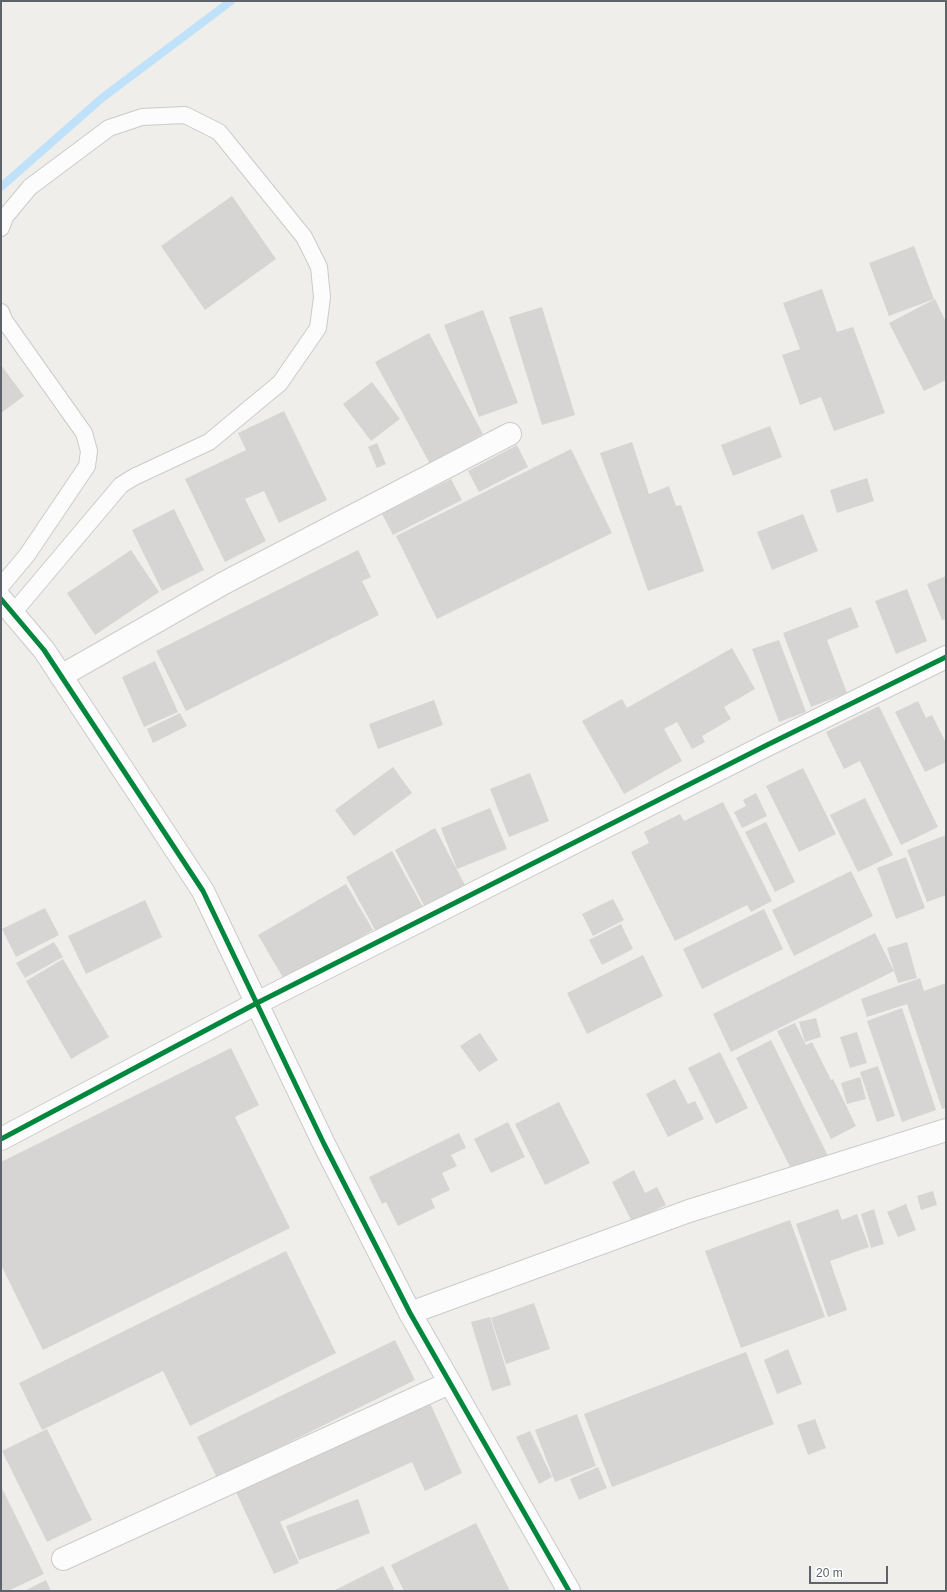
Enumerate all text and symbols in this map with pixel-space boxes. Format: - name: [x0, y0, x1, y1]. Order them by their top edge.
- scale bar: [811, 1558, 890, 1584]
- text: 20 m: [816, 1566, 843, 1580]

